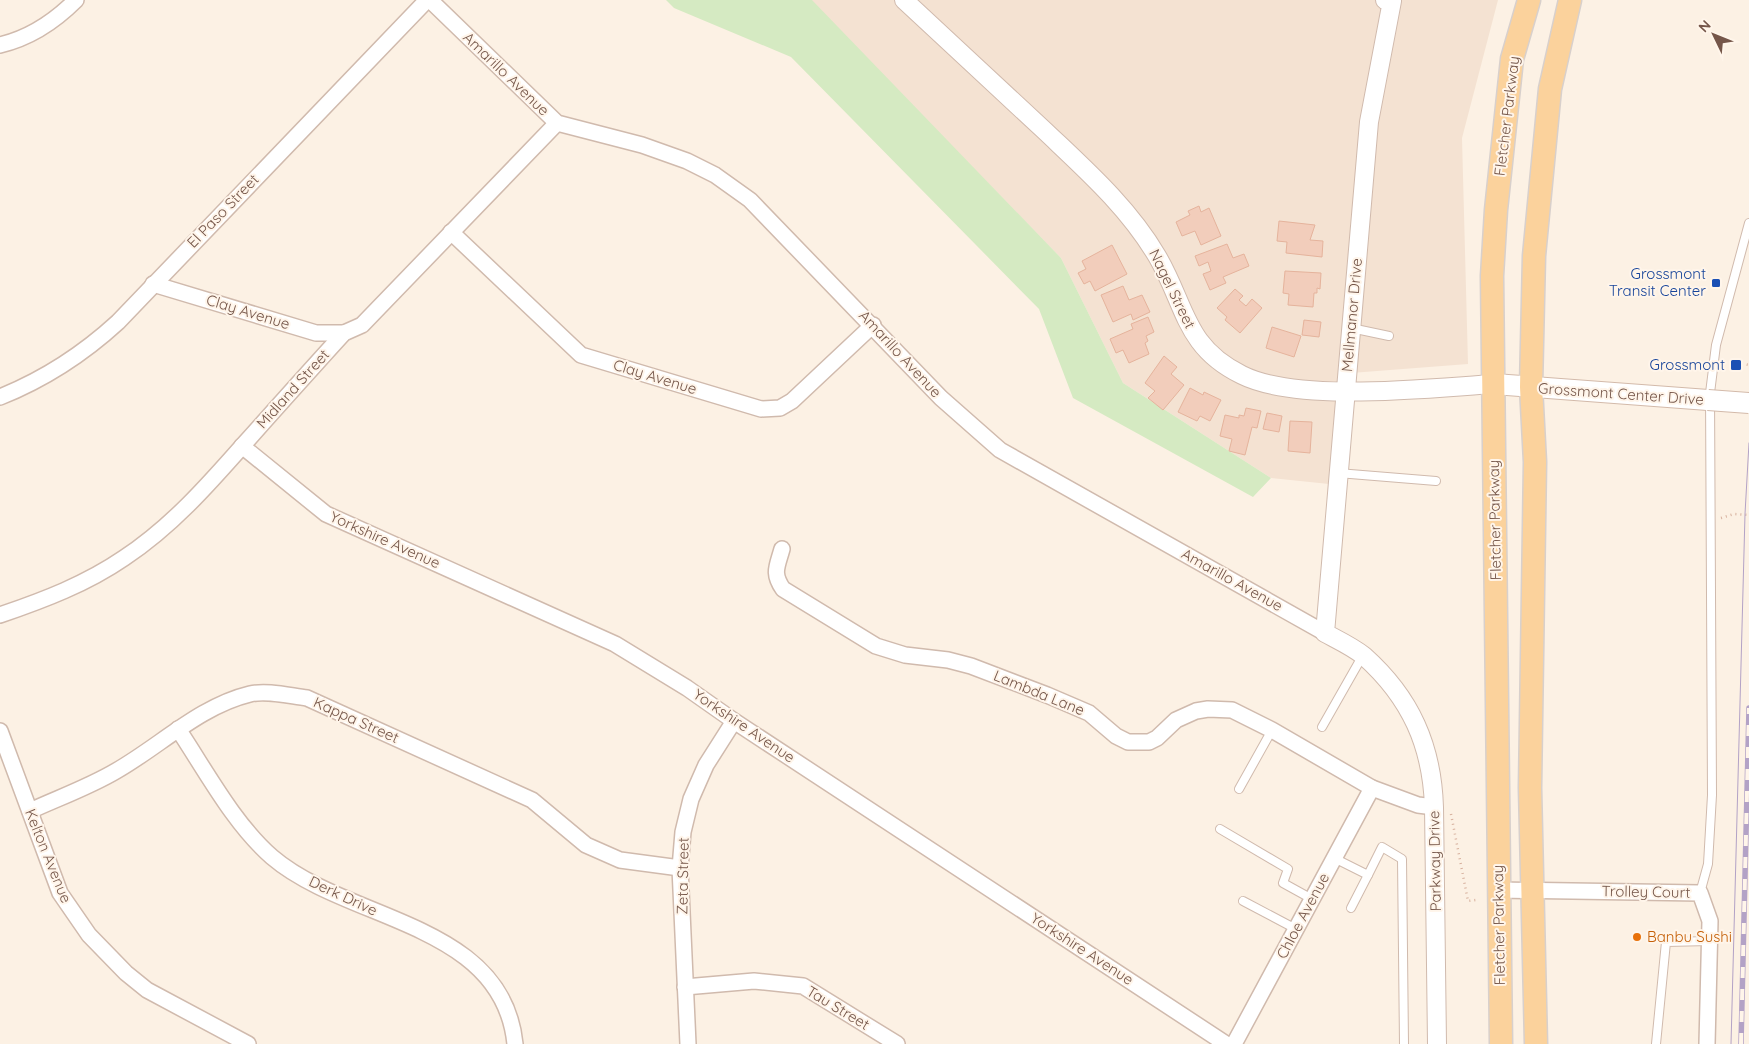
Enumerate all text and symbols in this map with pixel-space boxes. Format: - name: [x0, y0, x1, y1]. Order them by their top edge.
- north arrow: [1689, 10, 1739, 60]
- text: N: [1694, 16, 1715, 36]
- street label: Amarillo Avenue: [459, 28, 553, 120]
- street label: Fletcher Parkway: [1490, 55, 1523, 177]
- street label: El Paso Street: [183, 170, 263, 251]
- street label: Nagel Street: [1145, 246, 1200, 332]
- street label: Mellmanor Drive: [1337, 257, 1366, 373]
- place label: Grossmont Transit Center: [1609, 264, 1706, 300]
- marker: Grossmont Transit Center: [1710, 277, 1722, 289]
- street label: Clay Avenue: [204, 290, 292, 333]
- street label: Amarillo Avenue: [855, 306, 946, 401]
- street label: Midland Street: [252, 345, 333, 432]
- street label: Clay Avenue: [611, 355, 699, 398]
- place label: Grossmont: [1650, 355, 1725, 374]
- marker: Grossmont: [1729, 358, 1743, 372]
- street label: Grossmont Center Drive: [1538, 378, 1704, 409]
- street label: Fletcher Parkway: [1484, 460, 1505, 580]
- street label: Yorkshire Avenue: [327, 507, 443, 572]
- street label: Amarillo Avenue: [1178, 544, 1286, 615]
- street label: Lambda Lane: [991, 666, 1087, 719]
- street label: Yorkshire Avenue: [690, 685, 799, 767]
- street label: Kappa Street: [311, 692, 402, 747]
- street label: Kelton Avenue: [21, 806, 76, 906]
- street label: Parkway Drive: [1424, 810, 1445, 912]
- street label: Zeta Street: [672, 837, 693, 915]
- street label: Fletcher Parkway: [1488, 865, 1509, 985]
- street label: Chloe Avenue: [1272, 870, 1333, 962]
- street label: Derk Drive: [306, 871, 380, 920]
- street label: Trolley Court: [1602, 881, 1691, 902]
- street label: Yorkshire Avenue: [1027, 908, 1137, 989]
- place label: Banbu Sushi: [1647, 927, 1732, 946]
- marker: Banbu Sushi: [1631, 931, 1643, 943]
- street label: Tau Street: [803, 981, 873, 1034]

